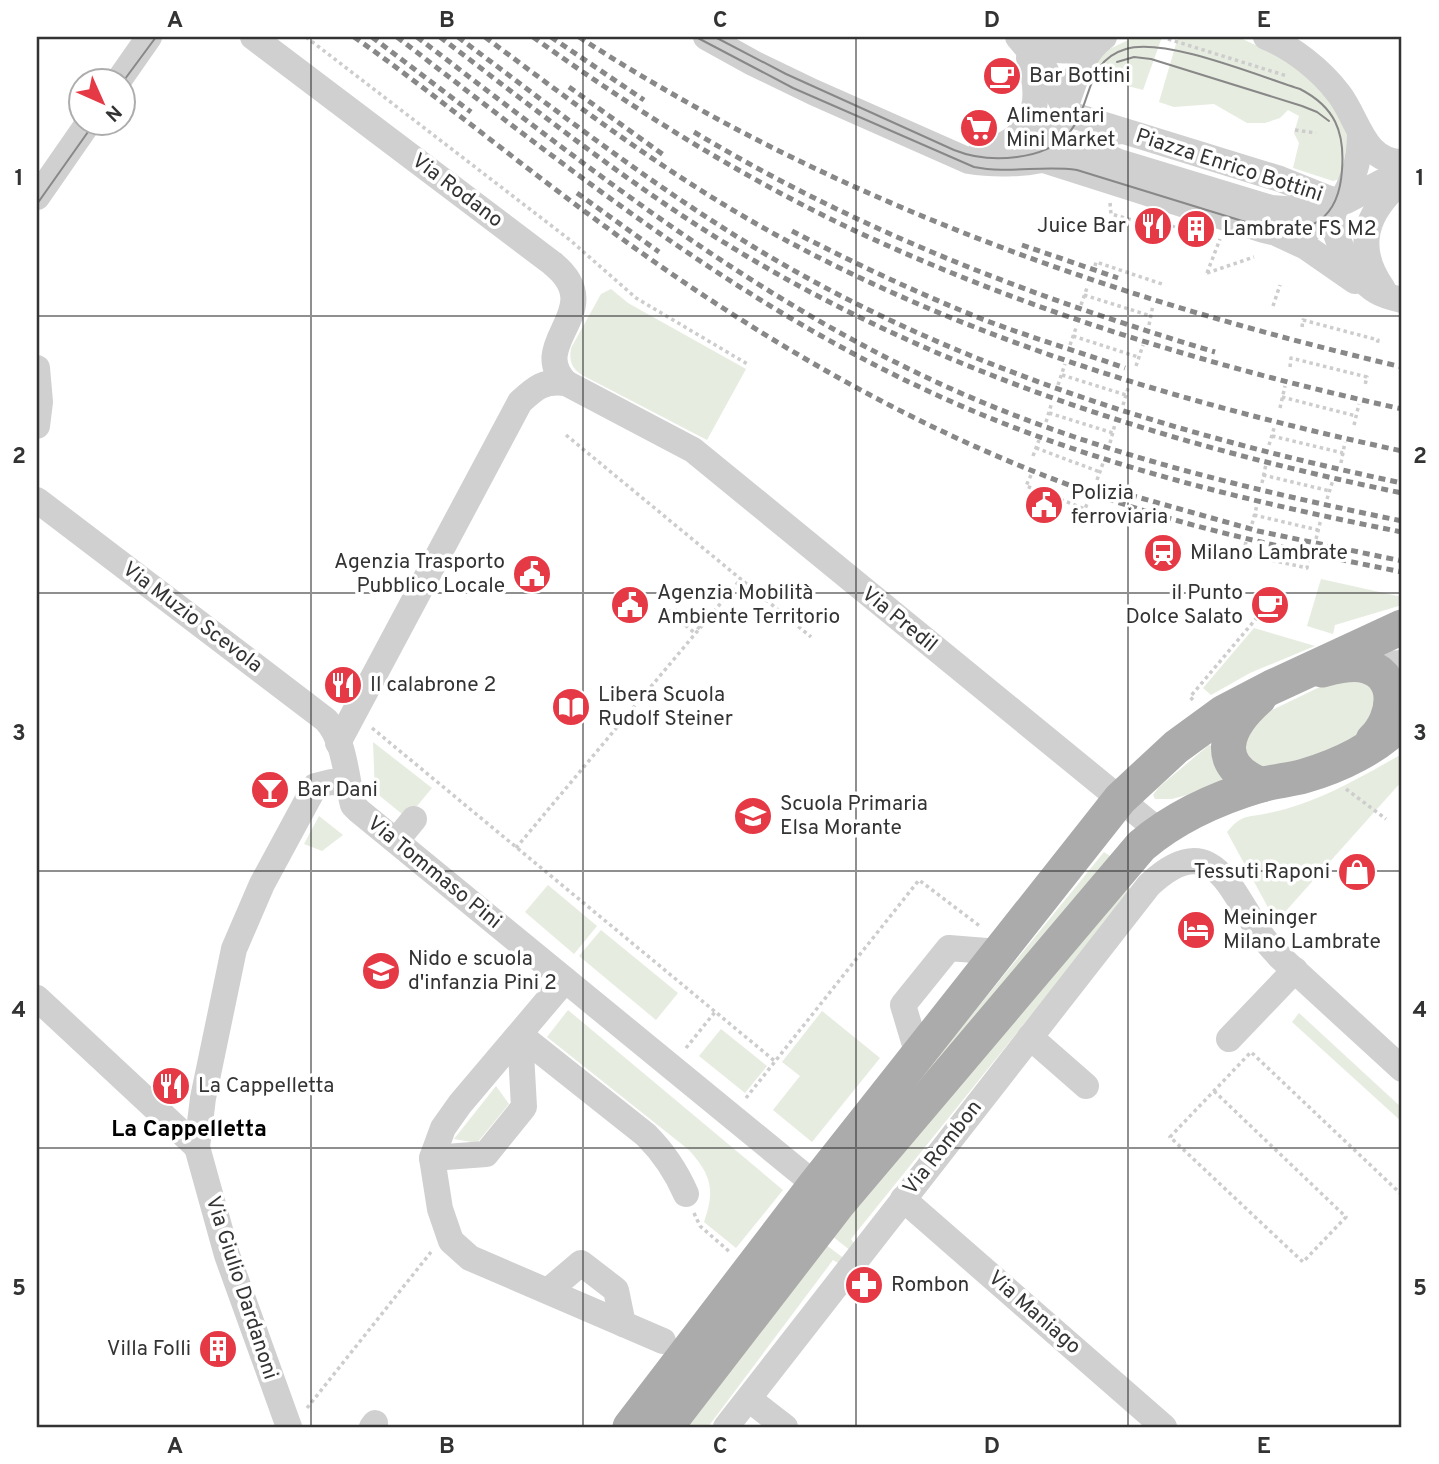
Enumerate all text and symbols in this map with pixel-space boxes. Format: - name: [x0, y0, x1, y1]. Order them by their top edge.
- text: A: [167, 7, 183, 36]
- text: B: [439, 7, 455, 36]
- text: C: [713, 7, 727, 36]
- text: D: [984, 7, 1000, 36]
- text: E: [1257, 7, 1271, 36]
- cafe icon: Bar Bottini: [981, 55, 1023, 97]
- place label: Bar Bottini: [1029, 63, 1131, 90]
- north arrow: [66, 66, 136, 136]
- text: N: [99, 99, 126, 126]
- place label: Alimentari Mini Market: [1006, 103, 1116, 154]
- supermarket icon: Alimentari Mini Market: [958, 107, 1000, 149]
- street label: Piazza Enrico Bottini: [1132, 123, 1326, 209]
- street label: Via Rodano: [406, 148, 508, 234]
- text: 1: [14, 165, 24, 194]
- text: 1: [1415, 165, 1425, 194]
- restaurant icon: Juice Bar: [1132, 205, 1174, 247]
- building icon: Lambrate FS M2: [1175, 208, 1217, 250]
- place label: Juice Bar: [1037, 213, 1126, 240]
- place label: Lambrate FS M2: [1223, 216, 1377, 243]
- text: 2: [12, 443, 26, 472]
- text: 2: [1413, 443, 1427, 472]
- place label: Polizia ferroviaria: [1071, 480, 1168, 531]
- public building icon: Polizia ferroviaria: [1023, 484, 1065, 526]
- station icon: Milano Lambrate: [1142, 532, 1184, 574]
- place label: Milano Lambrate: [1190, 540, 1348, 567]
- place label: Agenzia Trasporto Pubblico Locale: [334, 549, 505, 600]
- public building icon: Agenzia Trasporto Pubblico Locale: [511, 553, 553, 595]
- street label: Via Muzio Scevola: [116, 556, 268, 680]
- place label: Agenzia Mobilità Ambiente Territorio: [657, 580, 840, 631]
- place label: il Punto Dolce Salato: [1125, 580, 1243, 631]
- street label: Via Predil: [855, 581, 943, 659]
- public building icon: Agenzia Mobilità Ambiente Territorio: [609, 584, 651, 626]
- cafe icon: il Punto Dolce Salato: [1249, 584, 1291, 626]
- restaurant icon: Il calabrone 2: [322, 664, 364, 706]
- place label: Il calabrone 2: [370, 672, 496, 699]
- place label: Libera Scuola Rudolf Steiner: [598, 682, 733, 733]
- library icon: Libera Scuola Rudolf Steiner: [550, 686, 592, 728]
- text: 3: [12, 720, 26, 749]
- text: 3: [1413, 720, 1427, 749]
- bar icon: Bar Dani: [249, 769, 291, 811]
- place label: Bar Dani: [297, 777, 378, 804]
- place label: Scuola Primaria Elsa Morante: [780, 791, 928, 842]
- school or university icon: Scuola Primaria Elsa Morante: [732, 795, 774, 837]
- street label: Via Tommaso Pini: [361, 811, 507, 935]
- shop icon: Tessuti Raponi: [1336, 851, 1378, 893]
- place label: Tessuti Raponi: [1193, 859, 1330, 886]
- place label: Meininger Milano Lambrate: [1223, 905, 1381, 956]
- hotel icon: Meininger Milano Lambrate: [1175, 909, 1217, 951]
- place label: Nido e scuola d'infanzia Pini 2: [408, 946, 557, 997]
- school or university icon: Nido e scuola d'infanzia Pini 2: [360, 950, 402, 992]
- text: 4: [12, 997, 26, 1026]
- text: 4: [1413, 997, 1427, 1026]
- restaurant icon: La Cappelletta: [150, 1065, 192, 1107]
- place label: La Cappelletta: [198, 1073, 334, 1100]
- street label: Via Rombon: [897, 1095, 989, 1201]
- district label: La Cappelletta: [111, 1116, 267, 1145]
- street label: Via Giulio Dardanoni: [199, 1193, 283, 1383]
- pharmacy icon: Rombon: [843, 1264, 885, 1306]
- street label: Via Maniago: [982, 1265, 1086, 1361]
- place label: Rombon: [891, 1272, 969, 1299]
- text: 5: [12, 1275, 26, 1304]
- text: 5: [1413, 1275, 1427, 1304]
- building icon: Villa Folli: [197, 1328, 239, 1370]
- place label: Villa Folli: [107, 1336, 191, 1363]
- text: A: [167, 1433, 183, 1462]
- text: B: [439, 1433, 455, 1462]
- text: C: [713, 1433, 727, 1462]
- text: D: [984, 1433, 1000, 1462]
- text: E: [1257, 1433, 1271, 1462]

